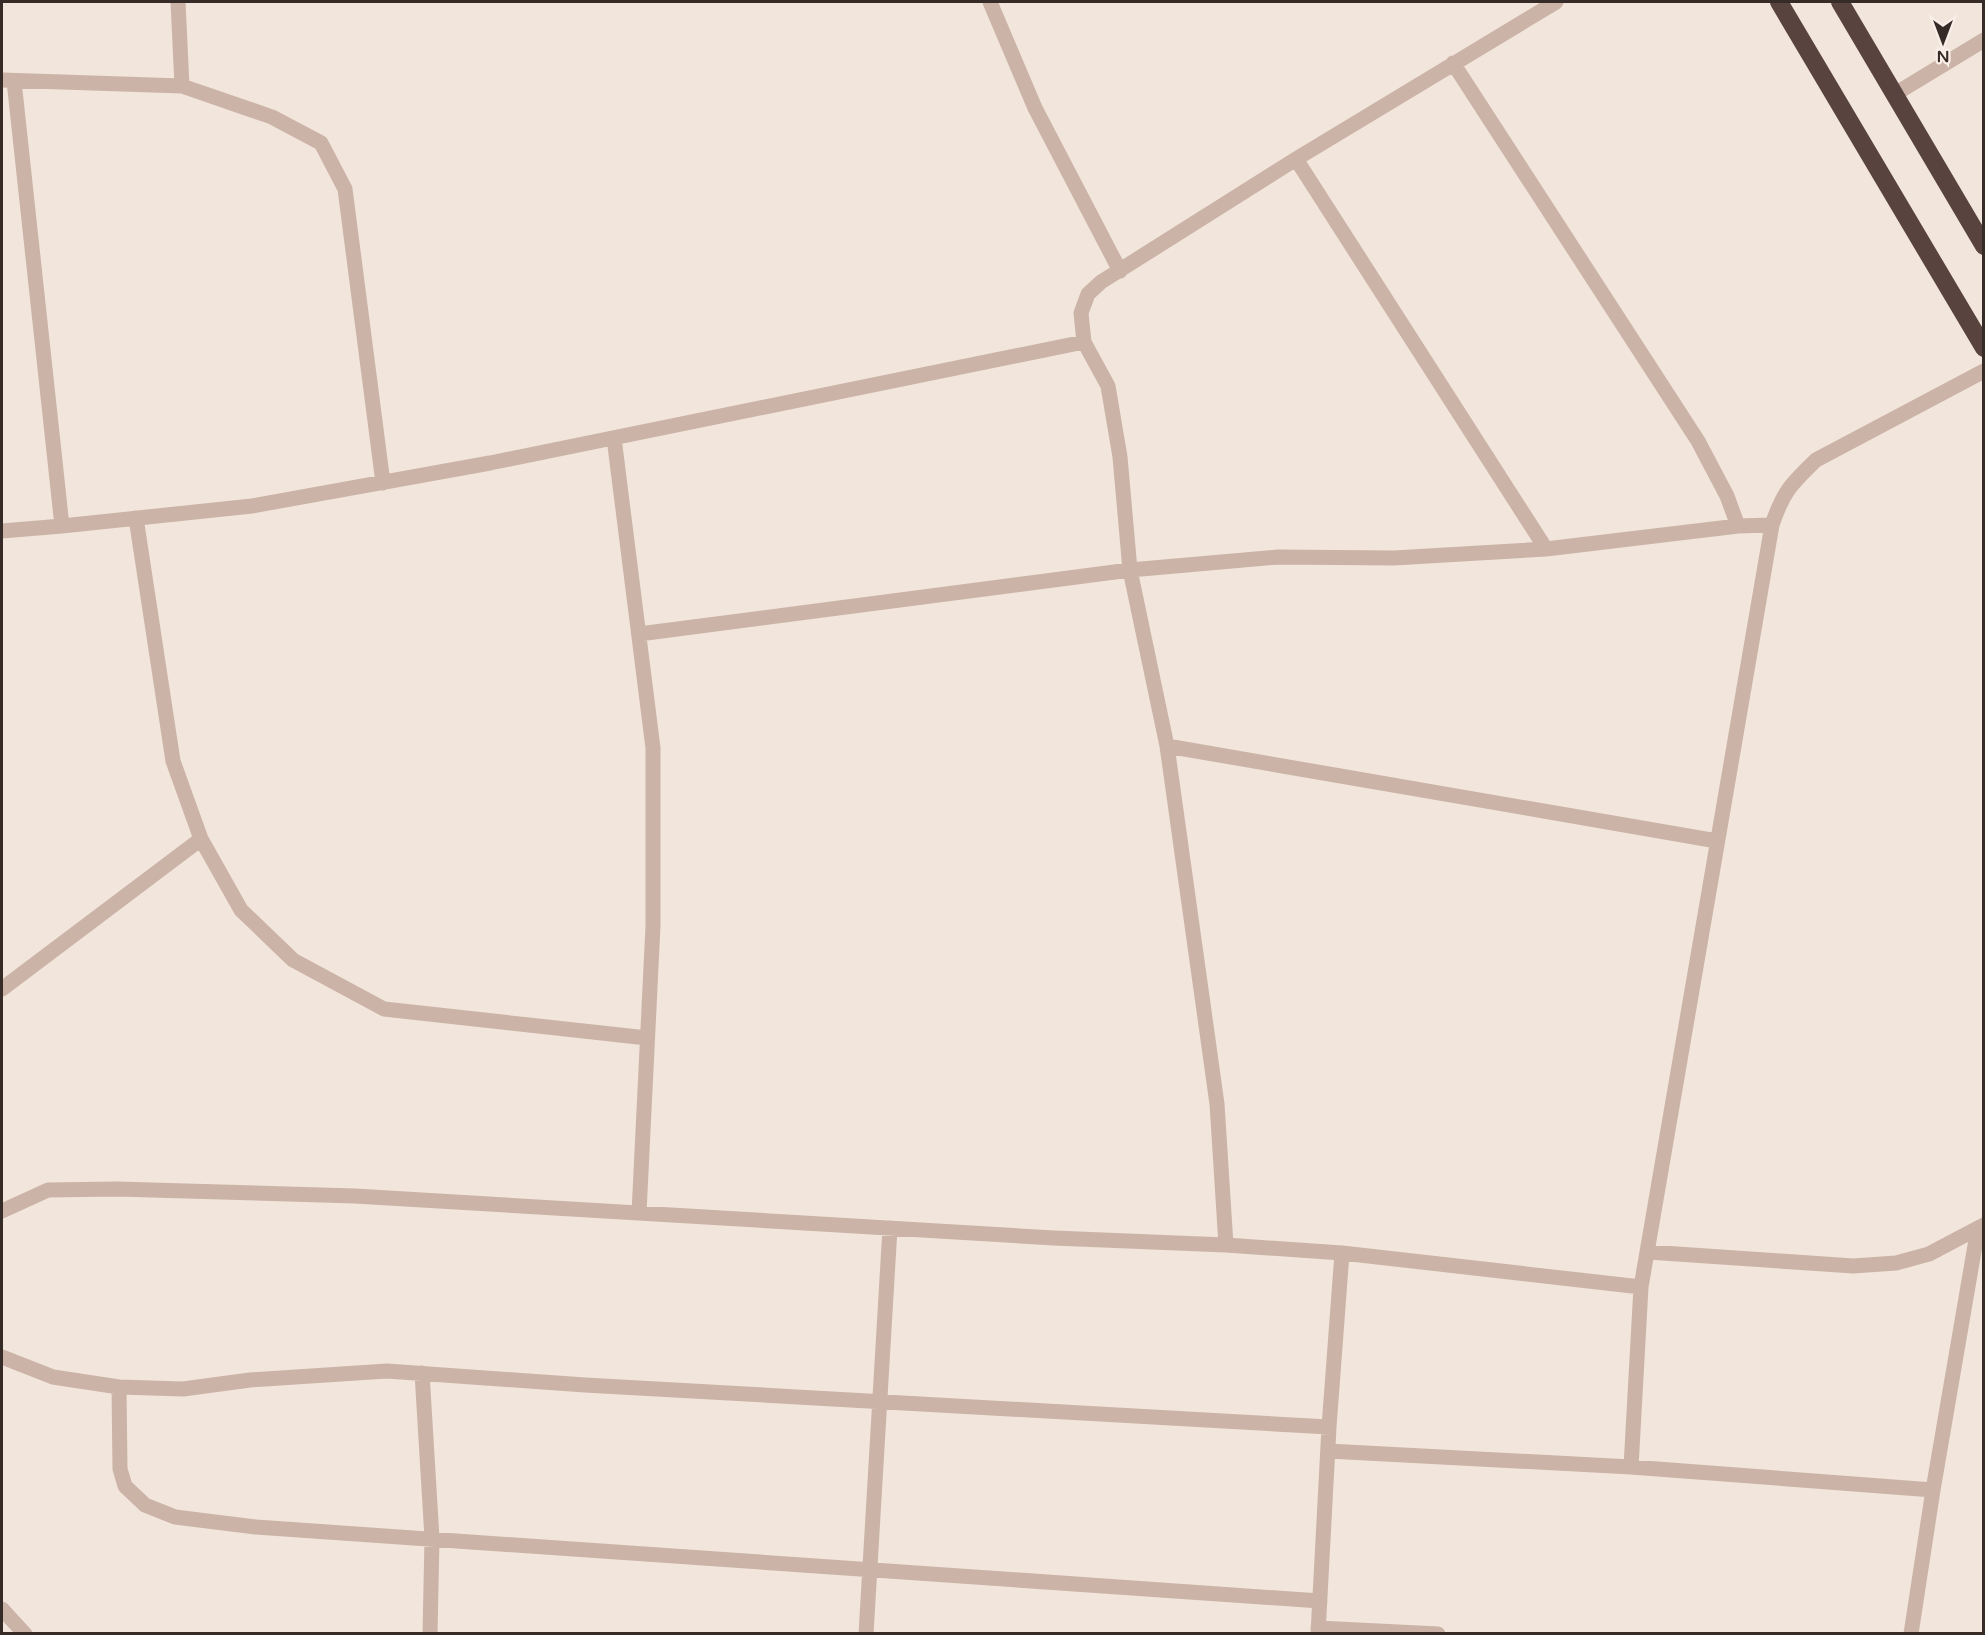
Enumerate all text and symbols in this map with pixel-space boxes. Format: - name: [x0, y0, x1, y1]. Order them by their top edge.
- north arrow: [1913, 12, 1973, 72]
- text: N: [1937, 46, 1949, 66]

